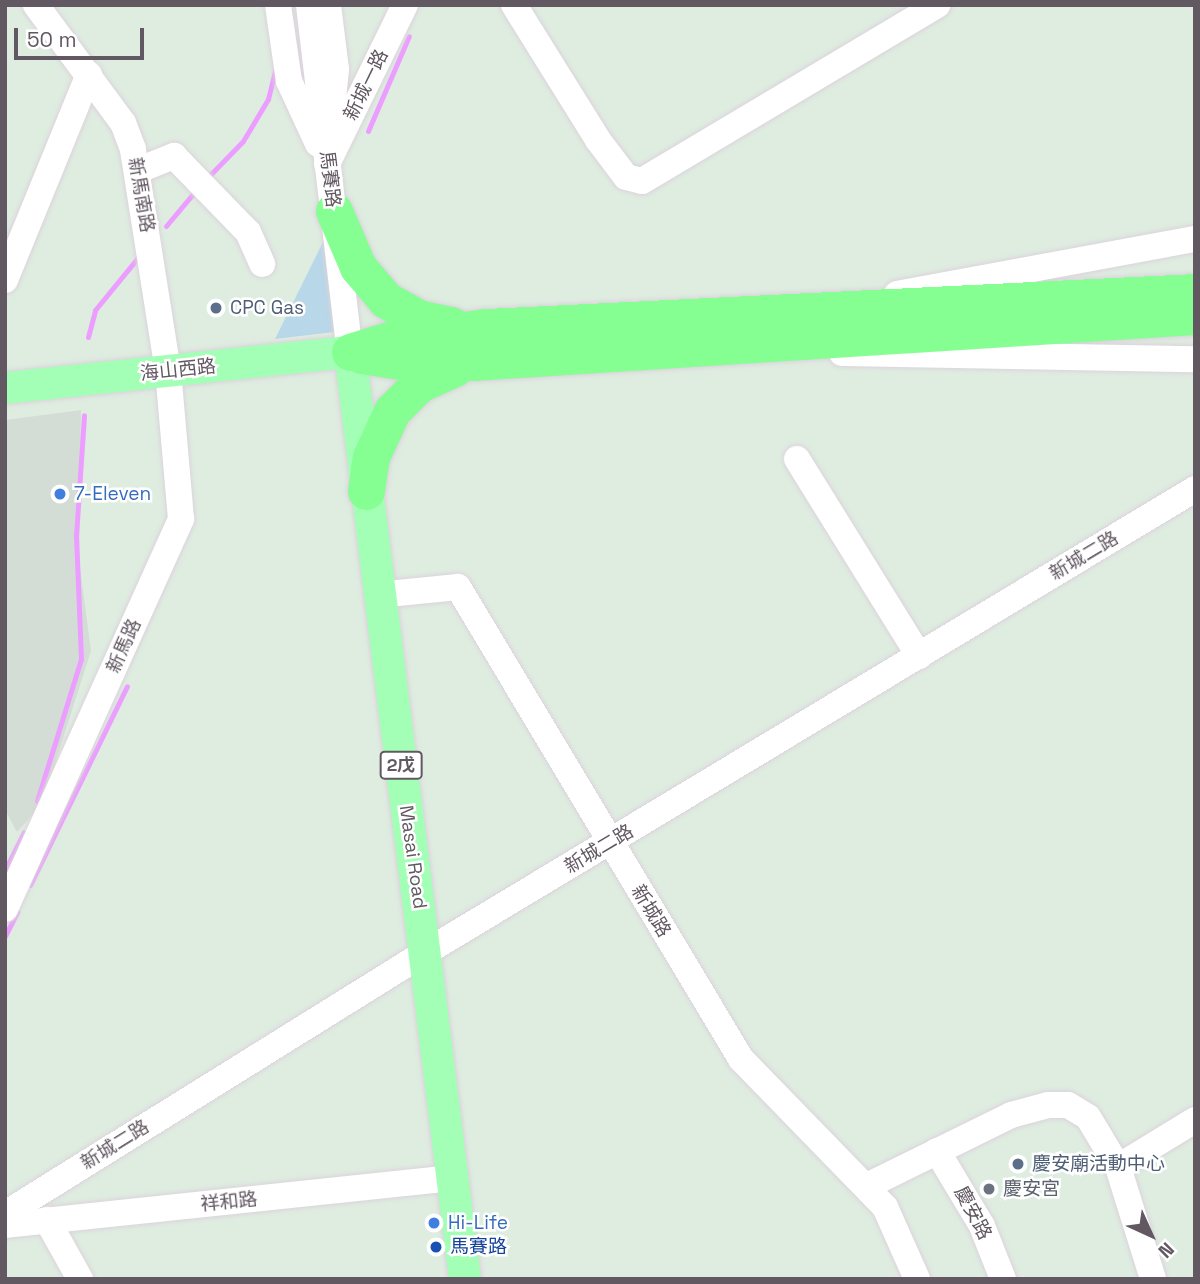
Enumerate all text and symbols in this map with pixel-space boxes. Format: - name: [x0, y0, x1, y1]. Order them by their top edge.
- scale bar: [18, 14, 147, 58]
- text: 50 m: [27, 26, 77, 53]
- street label: 新城一路: [339, 46, 393, 124]
- street label: 馬賽路: [315, 149, 345, 209]
- street label: 新馬南路: [123, 156, 159, 234]
- place label: CPC Gas: [230, 297, 304, 319]
- marker: CPC Gas: [208, 300, 224, 316]
- street label: 海山西路: [139, 355, 217, 385]
- place label: 7-Eleven: [74, 483, 151, 505]
- marker: 7-Eleven: [52, 486, 68, 502]
- street label: 新城二路: [1046, 527, 1122, 585]
- street label: 新馬路: [102, 615, 146, 677]
- road number: 2戊: [378, 750, 424, 780]
- street label: Masai Road: [394, 804, 432, 910]
- street label: 新城二路: [561, 820, 637, 878]
- street label: 新城路: [627, 881, 675, 941]
- street label: 新城二路: [77, 1115, 153, 1175]
- place label: 慶安廟活動中心: [1032, 1153, 1165, 1175]
- marker: 慶安廟活動中心: [1010, 1156, 1026, 1172]
- place label: 慶安宮: [1003, 1178, 1060, 1200]
- marker: 慶安宮: [981, 1181, 997, 1197]
- street label: 慶安路: [950, 1182, 996, 1244]
- street label: 祥和路: [199, 1188, 259, 1216]
- north arrow: [1116, 1200, 1186, 1270]
- place label: Hi-Life: [448, 1212, 508, 1234]
- marker: Hi-Life: [426, 1215, 442, 1231]
- place label: 馬賽路: [450, 1236, 507, 1258]
- text: N: [1153, 1237, 1180, 1264]
- marker: 馬賽路: [428, 1239, 444, 1255]

